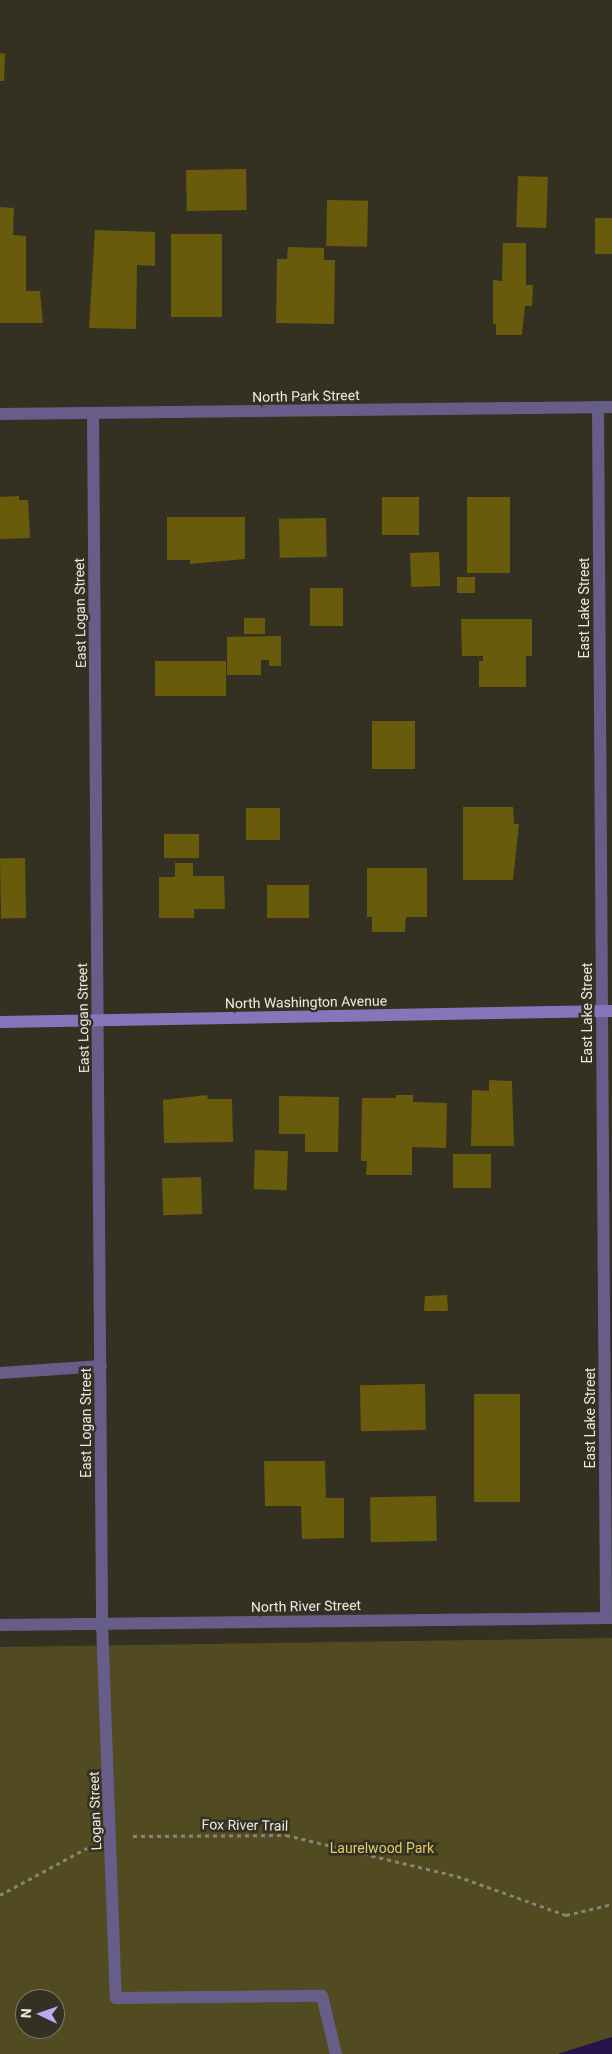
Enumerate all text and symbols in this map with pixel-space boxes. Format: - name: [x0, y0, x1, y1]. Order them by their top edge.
- street label: North Park Street: [252, 387, 360, 405]
- street label: East Logan Street: [71, 558, 89, 668]
- street label: East Lake Street: [576, 558, 592, 658]
- street label: East Logan Street: [74, 963, 92, 1073]
- street label: East Lake Street: [579, 963, 595, 1063]
- street label: North Washington Avenue: [225, 992, 387, 1012]
- street label: East Logan Street: [78, 1368, 94, 1478]
- street label: East Lake Street: [582, 1368, 598, 1468]
- street label: North River Street: [251, 1597, 361, 1615]
- street label: Logan Street: [85, 1771, 105, 1851]
- street label: Fox River Trail: [201, 1816, 289, 1834]
- park label: Laurelwood Park: [330, 1840, 434, 1856]
- north arrow: [15, 1989, 65, 2039]
- text: N: [18, 2008, 34, 2019]

